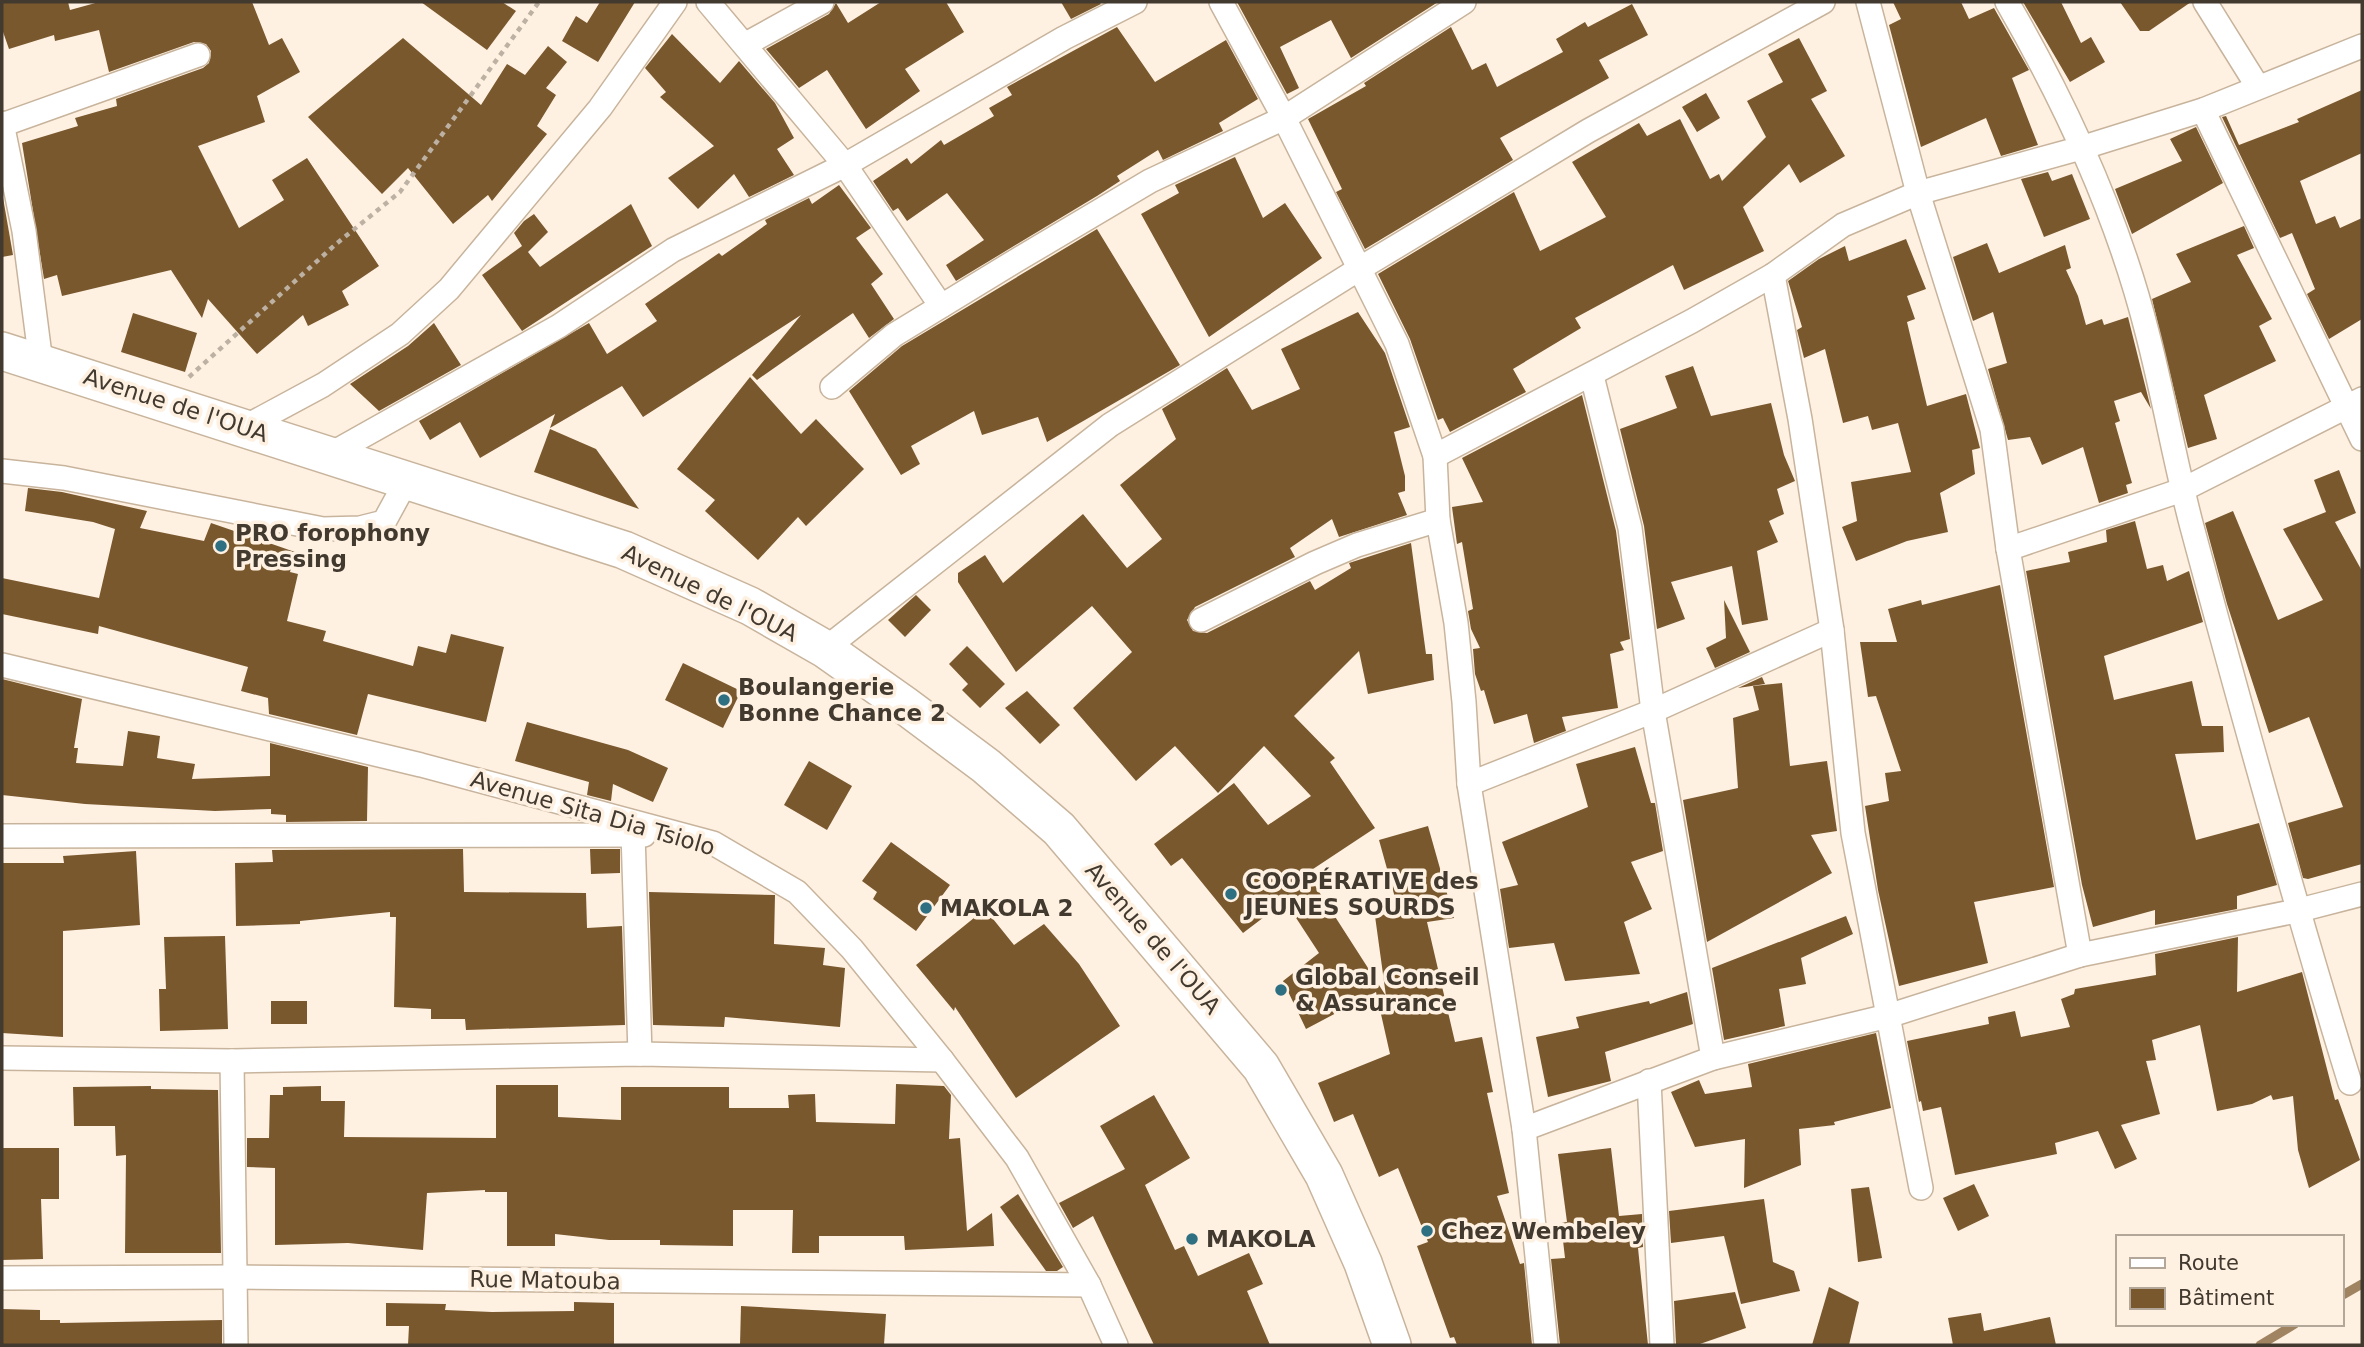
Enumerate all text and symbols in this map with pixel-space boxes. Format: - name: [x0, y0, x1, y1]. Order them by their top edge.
- street label: Avenue de l'OUA: [81, 363, 272, 447]
- place label: PRO forophony Pressing: [235, 520, 430, 572]
- marker: PRO forophony Pressing: [213, 538, 229, 554]
- street label: Avenue de l'OUA: [618, 539, 802, 647]
- place label: Boulangerie Bonne Chance 2: [738, 674, 946, 726]
- marker: Boulangerie Bonne Chance 2: [716, 692, 732, 708]
- street label: Avenue Sita Dia Tsiolo: [468, 766, 718, 860]
- street label: Avenue de l'OUA: [1080, 857, 1226, 1019]
- place label: COOPÉRATIVE des JEUNES SOURDS: [1243, 867, 1479, 920]
- marker: COOPÉRATIVE des JEUNES SOURDS: [1223, 886, 1239, 902]
- place label: MAKOLA 2: [940, 895, 1074, 921]
- marker: MAKOLA 2: [918, 900, 934, 916]
- place label: Global Conseil & Assurance: [1295, 964, 1480, 1016]
- marker: Global Conseil & Assurance: [1273, 982, 1289, 998]
- place label: Chez Wembeley: [1441, 1218, 1646, 1244]
- marker: Chez Wembeley: [1419, 1223, 1435, 1239]
- place label: MAKOLA: [1206, 1226, 1316, 1252]
- marker: MAKOLA: [1184, 1231, 1200, 1247]
- legend: [2116, 1235, 2343, 1326]
- text: Route: [2178, 1251, 2239, 1275]
- street label: Rue Matouba: [469, 1266, 621, 1294]
- text: Bâtiment: [2178, 1286, 2274, 1310]

